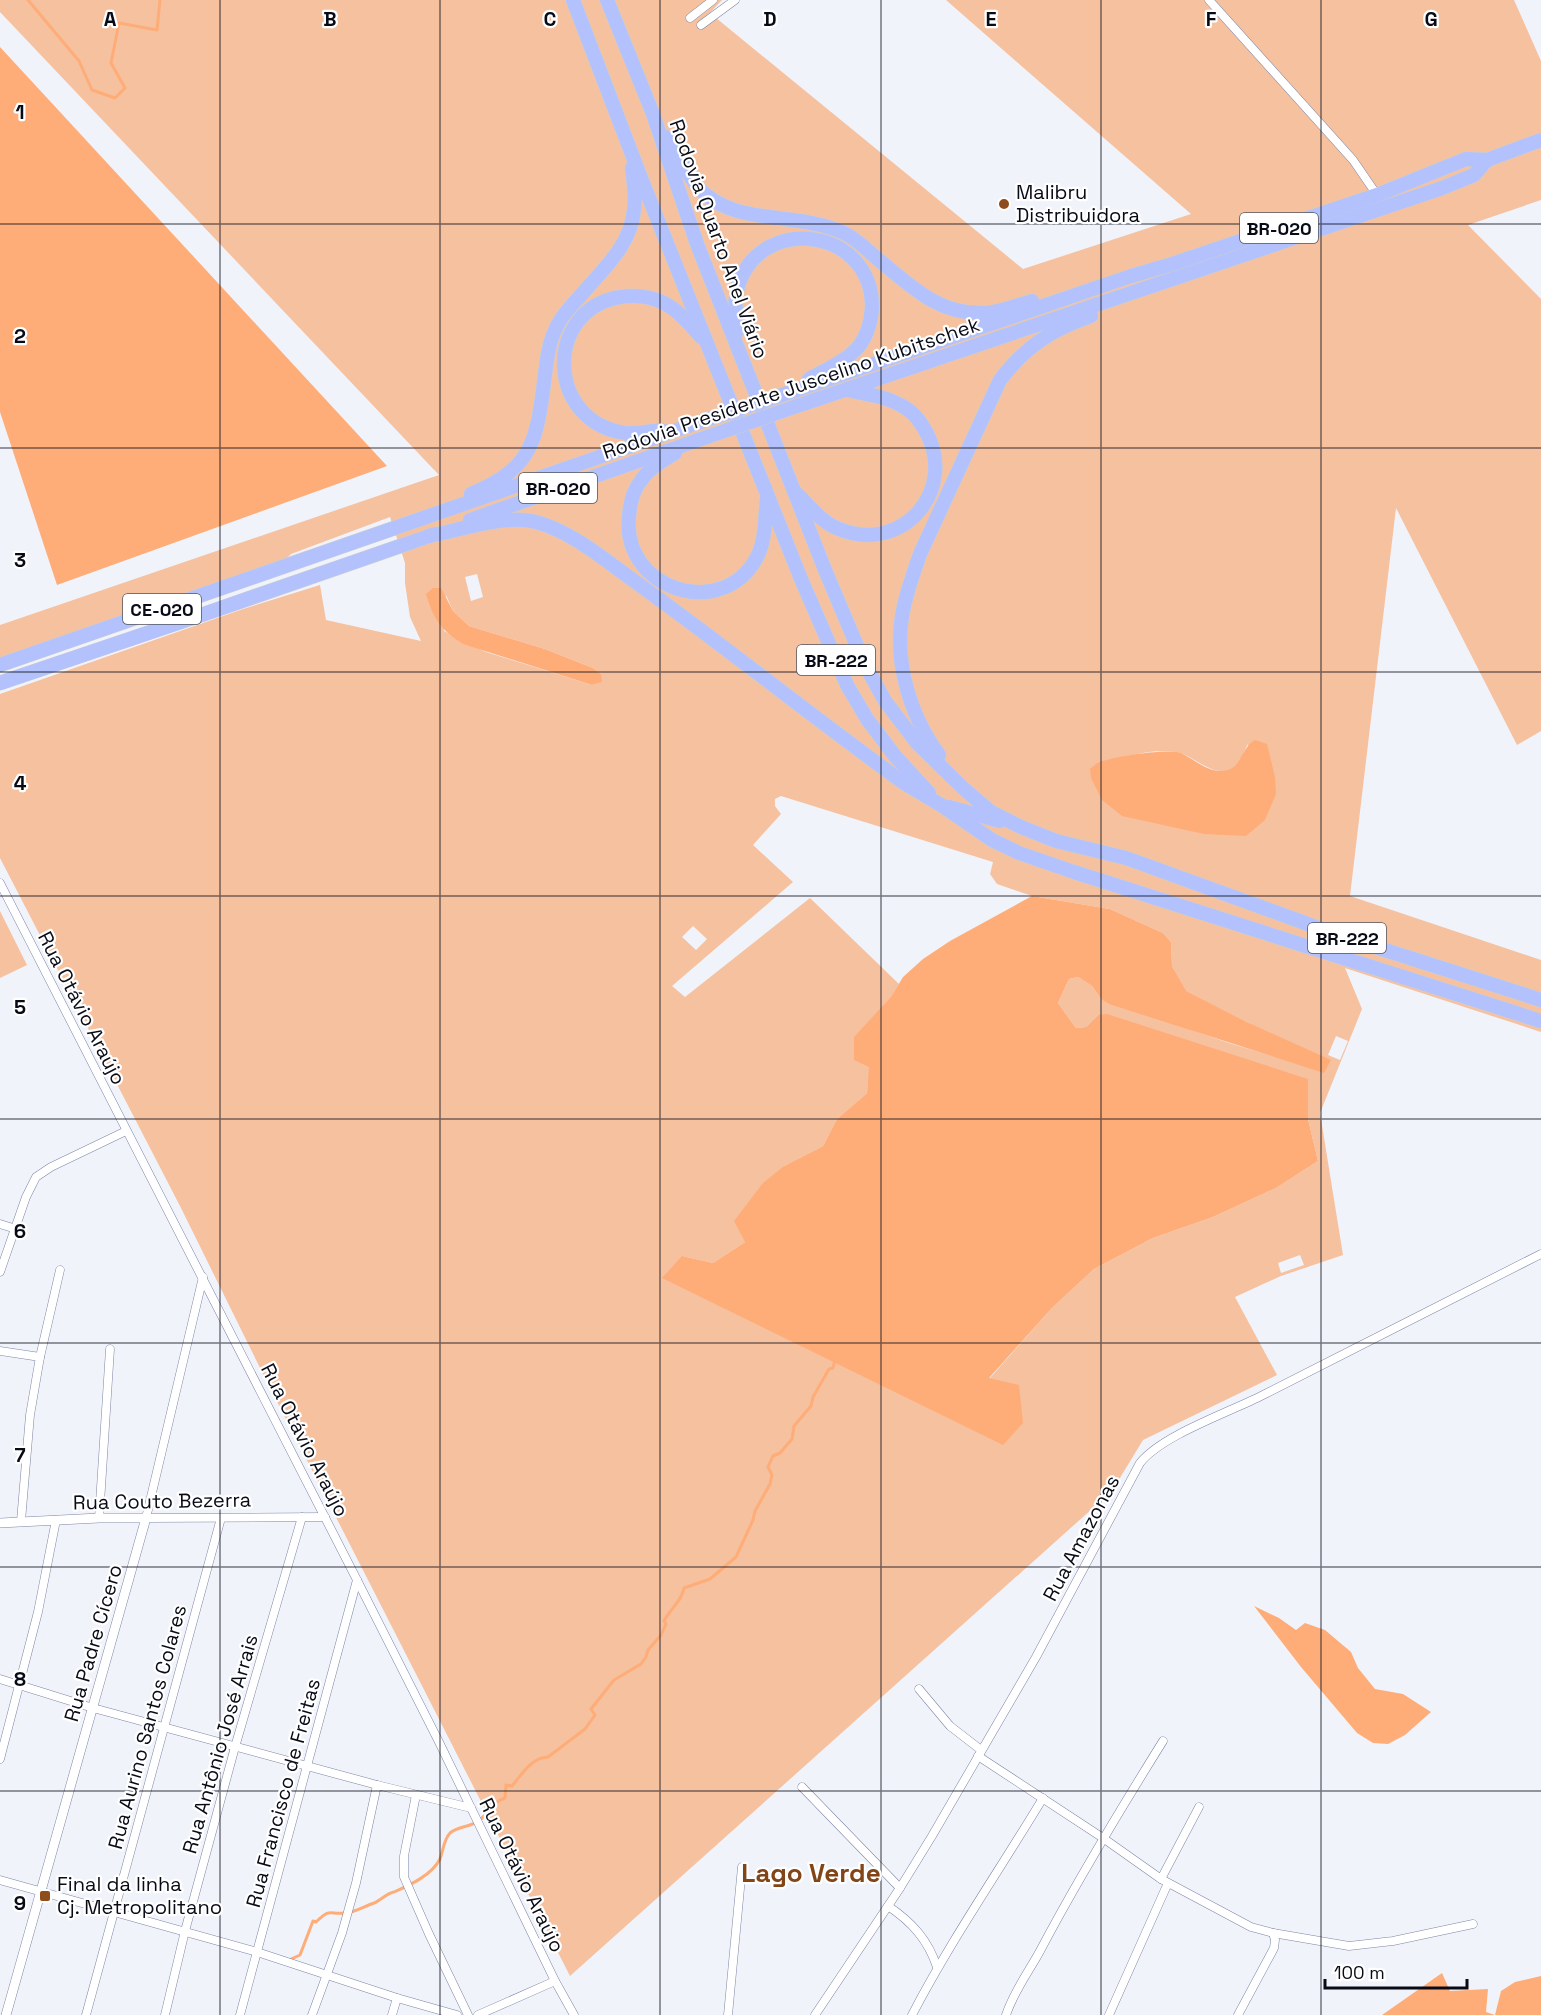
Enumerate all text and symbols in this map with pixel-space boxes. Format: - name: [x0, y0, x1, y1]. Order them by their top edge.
- text: A: [104, 6, 117, 32]
- text: B: [323, 6, 337, 32]
- text: C: [544, 6, 557, 32]
- text: D: [763, 6, 777, 32]
- text: E: [985, 6, 997, 32]
- text: F: [1206, 6, 1217, 32]
- text: G: [1424, 6, 1438, 32]
- text: 1: [15, 99, 25, 125]
- street label: Rodovia Quarto Anel Viário: [664, 116, 774, 362]
- place label: Malibru Distribuidora: [1016, 179, 1140, 228]
- marker: Malibru Distribuidora: [997, 197, 1011, 211]
- road number: BR-020: [1240, 213, 1318, 243]
- street label: Rodovia Presidente Juscelino Kubitschek: [599, 311, 983, 465]
- text: 2: [14, 323, 26, 349]
- road number: BR-020: [519, 473, 597, 503]
- text: 3: [14, 547, 26, 573]
- road number: CE-020: [123, 594, 201, 624]
- road number: BR-222: [797, 645, 875, 675]
- text: 4: [14, 770, 27, 796]
- road number: BR-222: [1308, 923, 1386, 953]
- street label: Rua Otávio Araújo: [32, 927, 132, 1089]
- text: 5: [14, 994, 26, 1020]
- text: 6: [14, 1218, 26, 1244]
- street label: Rua Otávio Araújo: [255, 1359, 355, 1521]
- text: 7: [14, 1442, 26, 1468]
- street label: Rua Amazonas: [1037, 1470, 1125, 1606]
- street label: Rua Couto Bezerra: [73, 1486, 251, 1516]
- street label: Rua Padre Cícero: [58, 1561, 128, 1725]
- street label: Rua Aurino Santos Colares: [102, 1602, 192, 1852]
- street label: Rua Antônio José Arrais: [176, 1631, 264, 1857]
- text: 8: [14, 1666, 26, 1692]
- street label: Rua Francisco de Freitas: [240, 1676, 326, 1910]
- street label: Rua Otávio Araújo: [473, 1794, 571, 1956]
- district label: Lago Verde: [741, 1856, 881, 1890]
- place label: Final da linha Cj. Metropolitano: [57, 1871, 222, 1920]
- marker: Final da linha Cj. Metropolitano: [38, 1889, 52, 1903]
- text: 9: [14, 1890, 26, 1916]
- scale bar: [1325, 1952, 1468, 1990]
- text: 100 m: [1334, 1961, 1385, 1984]

